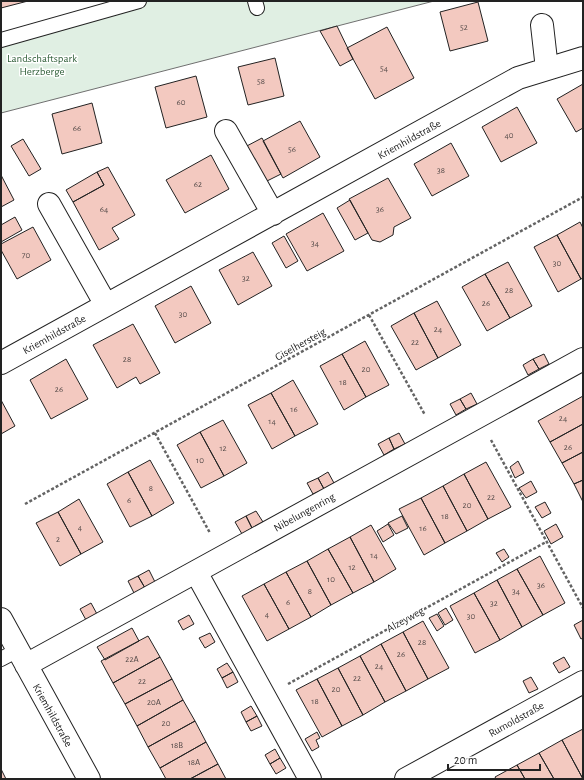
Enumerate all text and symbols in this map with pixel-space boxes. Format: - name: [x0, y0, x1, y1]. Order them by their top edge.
- house number: 52: [460, 23, 468, 32]
- park label: Landschaftspark Herzberge: [7, 53, 77, 77]
- house number: 54: [380, 64, 389, 73]
- house number: 58: [257, 77, 265, 86]
- house number: 60: [177, 98, 186, 107]
- street label: Kriemhildstraße: [376, 118, 443, 161]
- house number: 66: [73, 124, 81, 133]
- house number: 40: [504, 131, 514, 140]
- house number: 56: [288, 145, 296, 154]
- house number: 38: [437, 166, 445, 175]
- house number: 62: [194, 180, 202, 189]
- house number: 64: [100, 205, 109, 214]
- house number: 36: [376, 205, 384, 214]
- house number: 34: [311, 239, 320, 248]
- house number: 70: [22, 251, 30, 260]
- house number: 30: [553, 259, 561, 268]
- house number: 32: [242, 274, 250, 283]
- house number: 28: [505, 286, 513, 295]
- house number: 26: [482, 299, 490, 308]
- house number: 30: [179, 310, 187, 319]
- street label: Kriemhildstraße: [21, 313, 88, 356]
- house number: 24: [434, 325, 443, 334]
- street label: Giselhersteig: [273, 326, 328, 363]
- house number: 22: [411, 338, 419, 347]
- house number: 28: [123, 355, 131, 364]
- house number: 20: [362, 365, 371, 374]
- house number: 18: [339, 378, 347, 387]
- house number: 26: [55, 385, 63, 394]
- house number: 16: [290, 405, 298, 414]
- house number: 24: [559, 414, 568, 423]
- house number: 14: [268, 417, 276, 426]
- house number: 26: [564, 443, 572, 452]
- house number: 12: [219, 444, 227, 453]
- house number: 10: [196, 456, 204, 465]
- house number: 8: [149, 484, 153, 493]
- street label: Nibelungenring: [272, 491, 337, 534]
- house number: 22: [487, 493, 495, 502]
- house number: 6: [127, 496, 131, 505]
- house number: 20: [463, 501, 472, 510]
- house number: 18: [441, 512, 449, 521]
- house number: 4: [78, 523, 83, 532]
- house number: 16: [419, 524, 427, 533]
- house number: 2: [56, 535, 60, 544]
- house number: 14: [370, 551, 378, 560]
- house number: 12: [348, 563, 356, 572]
- house number: 10: [327, 575, 335, 584]
- house number: 36: [537, 581, 545, 590]
- house number: 8: [308, 587, 312, 596]
- house number: 34: [512, 587, 521, 596]
- house number: 6: [286, 598, 290, 607]
- house number: 32: [490, 599, 498, 608]
- street label: Alzeyweg: [385, 604, 426, 634]
- house number: 4: [265, 610, 270, 619]
- house number: 30: [467, 612, 475, 621]
- house number: 28: [418, 638, 426, 647]
- house number: 26: [397, 650, 405, 659]
- house number: 22A: [125, 655, 139, 664]
- house number: 24: [375, 662, 384, 671]
- house number: 22: [353, 674, 361, 683]
- house number: 22: [138, 677, 146, 686]
- street label: Kriemhildstraße: [31, 682, 74, 749]
- house number: 20: [332, 685, 341, 694]
- house number: 18: [311, 697, 319, 706]
- house number: 20A: [147, 698, 161, 707]
- street label: Rumoldstraße: [487, 700, 546, 739]
- house number: 20: [162, 719, 171, 728]
- house number: 18B: [171, 741, 183, 750]
- scale bar: [448, 746, 540, 772]
- text: 20 m: [454, 754, 477, 766]
- house number: 18A: [188, 758, 200, 767]

